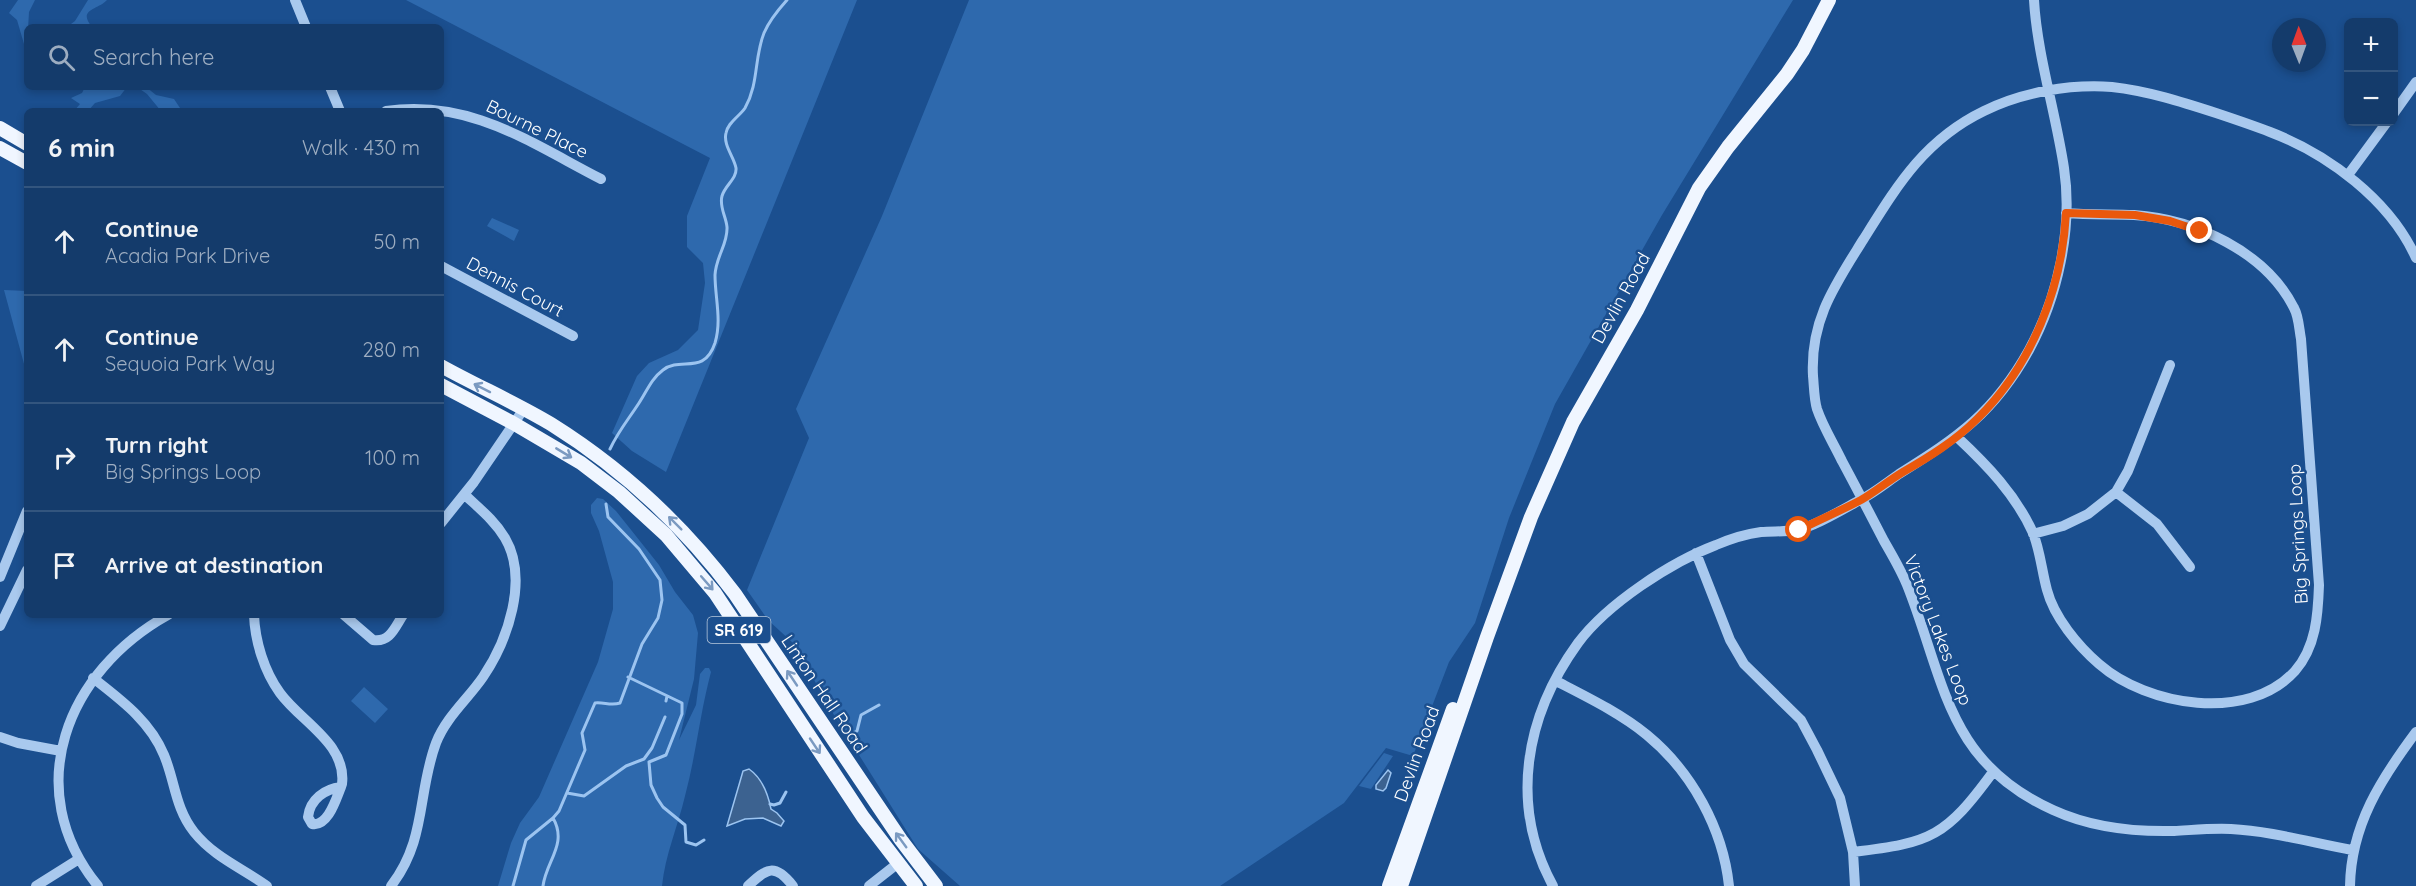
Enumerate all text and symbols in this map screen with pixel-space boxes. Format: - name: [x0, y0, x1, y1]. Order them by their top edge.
- north arrow: [2272, 18, 2326, 72]
- map controls: [2344, 18, 2398, 126]
- button: +: [2344, 18, 2398, 72]
- search box: [24, 24, 444, 90]
- icon: search: [45, 41, 78, 74]
- text: Search here: [93, 43, 214, 71]
- button: −: [2344, 72, 2398, 126]
- street label: Bourne Place: [483, 94, 592, 163]
- text: 6 min: [48, 131, 115, 164]
- text: Walk · 430 m: [302, 135, 420, 160]
- text: Continue: [105, 215, 199, 243]
- route end: [2186, 217, 2212, 243]
- icon: ahead: [48, 225, 81, 258]
- text: 50 m: [374, 229, 420, 254]
- text: Acadia Park Drive: [105, 243, 270, 268]
- street label: Devlin Road: [1586, 248, 1655, 347]
- street label: Dennis Court: [463, 251, 568, 322]
- text: Continue: [105, 323, 199, 351]
- icon: ahead: [48, 333, 81, 366]
- text: 280 m: [363, 337, 420, 362]
- text: Sequoia Park Way: [105, 351, 275, 376]
- one-way arrow: [474, 382, 491, 394]
- text: Turn right: [105, 431, 209, 459]
- icon: right: [48, 441, 81, 474]
- text: 100 m: [365, 445, 420, 470]
- one-way arrow: [555, 447, 572, 459]
- text: Big Springs Loop: [105, 459, 261, 484]
- street label: Big Springs Loop: [2282, 463, 2313, 605]
- one-way arrow: [667, 515, 682, 530]
- route start: [1785, 516, 1811, 542]
- icon: arrive: [48, 549, 81, 582]
- text: Arrive at destination: [105, 551, 323, 579]
- street label: Victory Lakes Loop: [1899, 551, 1978, 709]
- one-way arrow: [700, 576, 714, 591]
- road number: SR 619: [708, 617, 771, 643]
- street label: Linton Hall Road: [776, 630, 872, 757]
- one-way arrow: [785, 670, 797, 687]
- street label: Devlin Road: [1389, 703, 1445, 805]
- one-way arrow: [809, 737, 821, 753]
- one-way arrow: [894, 832, 907, 848]

